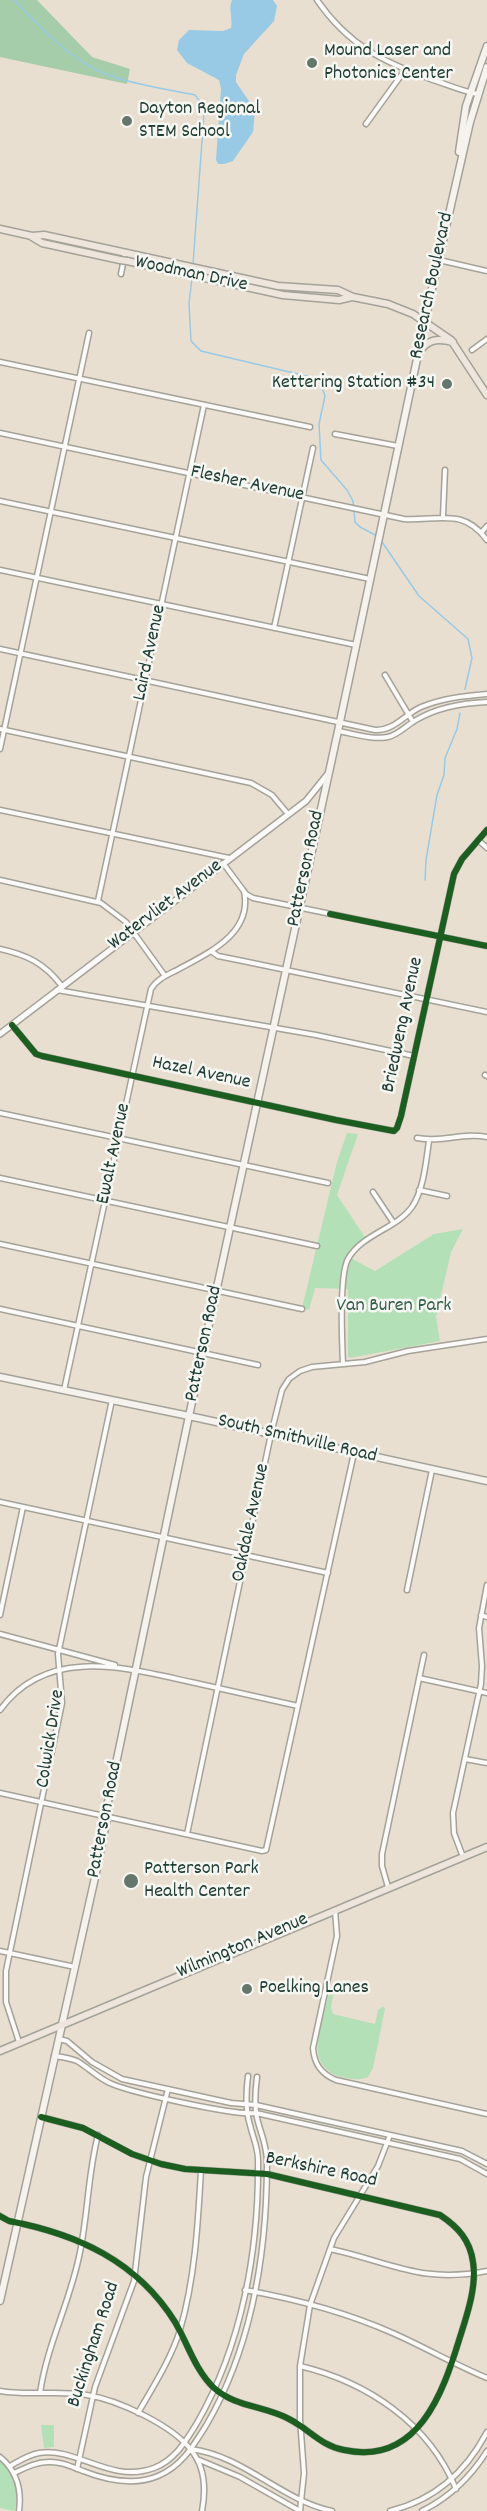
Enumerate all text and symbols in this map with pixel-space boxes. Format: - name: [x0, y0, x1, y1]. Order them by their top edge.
- place label: Mound Laser and Photonics Center: [324, 40, 453, 87]
- marker: Mound Laser and Photonics Center: [305, 56, 319, 70]
- place label: Dayton Regional STEM School: [139, 98, 260, 145]
- marker: Dayton Regional STEM School: [120, 114, 134, 128]
- street label: Research Boulevard: [406, 210, 460, 362]
- street label: Woodman Drive: [133, 251, 249, 299]
- place label: Kettering Station #34: [272, 372, 435, 396]
- marker: Kettering Station #34: [440, 377, 454, 391]
- street label: Flesher Avenue: [188, 461, 306, 509]
- street label: Laird Avenue: [129, 603, 173, 703]
- street label: Patterson Road: [283, 809, 331, 929]
- street label: Watervliet Avenue: [104, 855, 228, 957]
- street label: Briedweng Avenue: [378, 955, 430, 1095]
- street label: Hazel Avenue: [150, 1052, 252, 1096]
- street label: Ewalt Avenue: [93, 1101, 137, 1207]
- street label: Patterson Road: [181, 1284, 229, 1404]
- park label: Van Buren Park: [336, 1295, 452, 1319]
- street label: South Smithville Road: [215, 1410, 379, 1470]
- street label: Oakdale Avenue: [228, 1461, 276, 1585]
- street label: Colwick Drive: [32, 1688, 72, 1790]
- street label: Patterson Road: [83, 1760, 129, 1880]
- place label: Patterson Park Health Center: [144, 1858, 259, 1905]
- marker: Patterson Park Health Center: [122, 1872, 140, 1890]
- street label: Wilmington Avenue: [174, 1909, 312, 1985]
- place label: Poelking Lanes: [259, 1977, 369, 2001]
- marker: Poelking Lanes: [240, 1982, 254, 1996]
- street label: Berkshire Road: [263, 2147, 379, 2195]
- street label: Buckingham Road: [63, 2279, 127, 2411]

